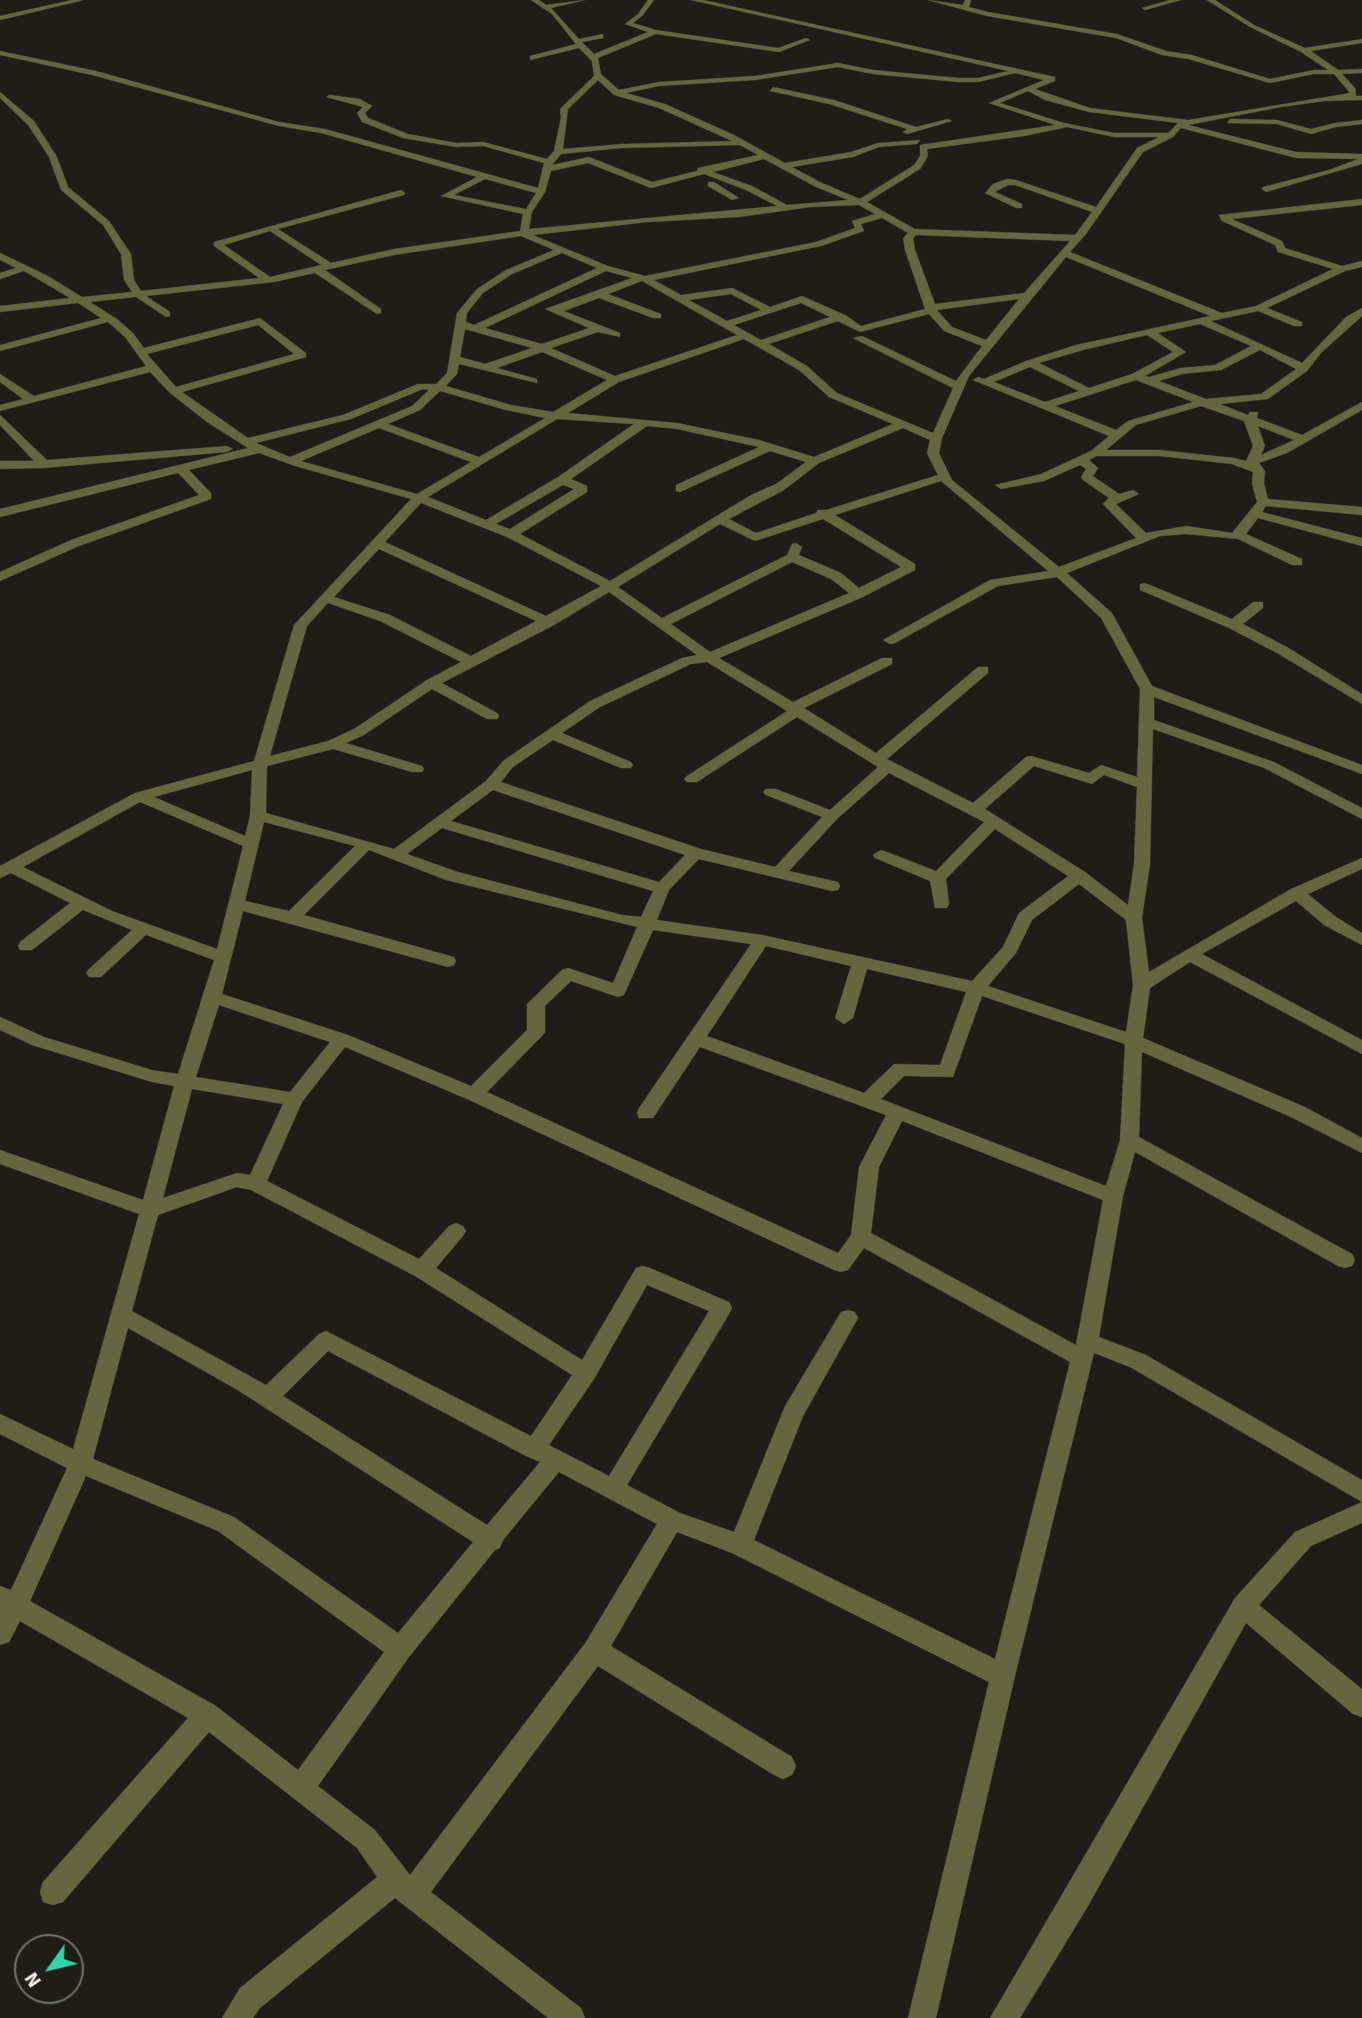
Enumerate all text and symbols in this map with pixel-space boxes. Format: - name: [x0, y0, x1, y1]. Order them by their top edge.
- north arrow: [14, 1934, 84, 2004]
- text: N: [20, 1967, 47, 1992]

